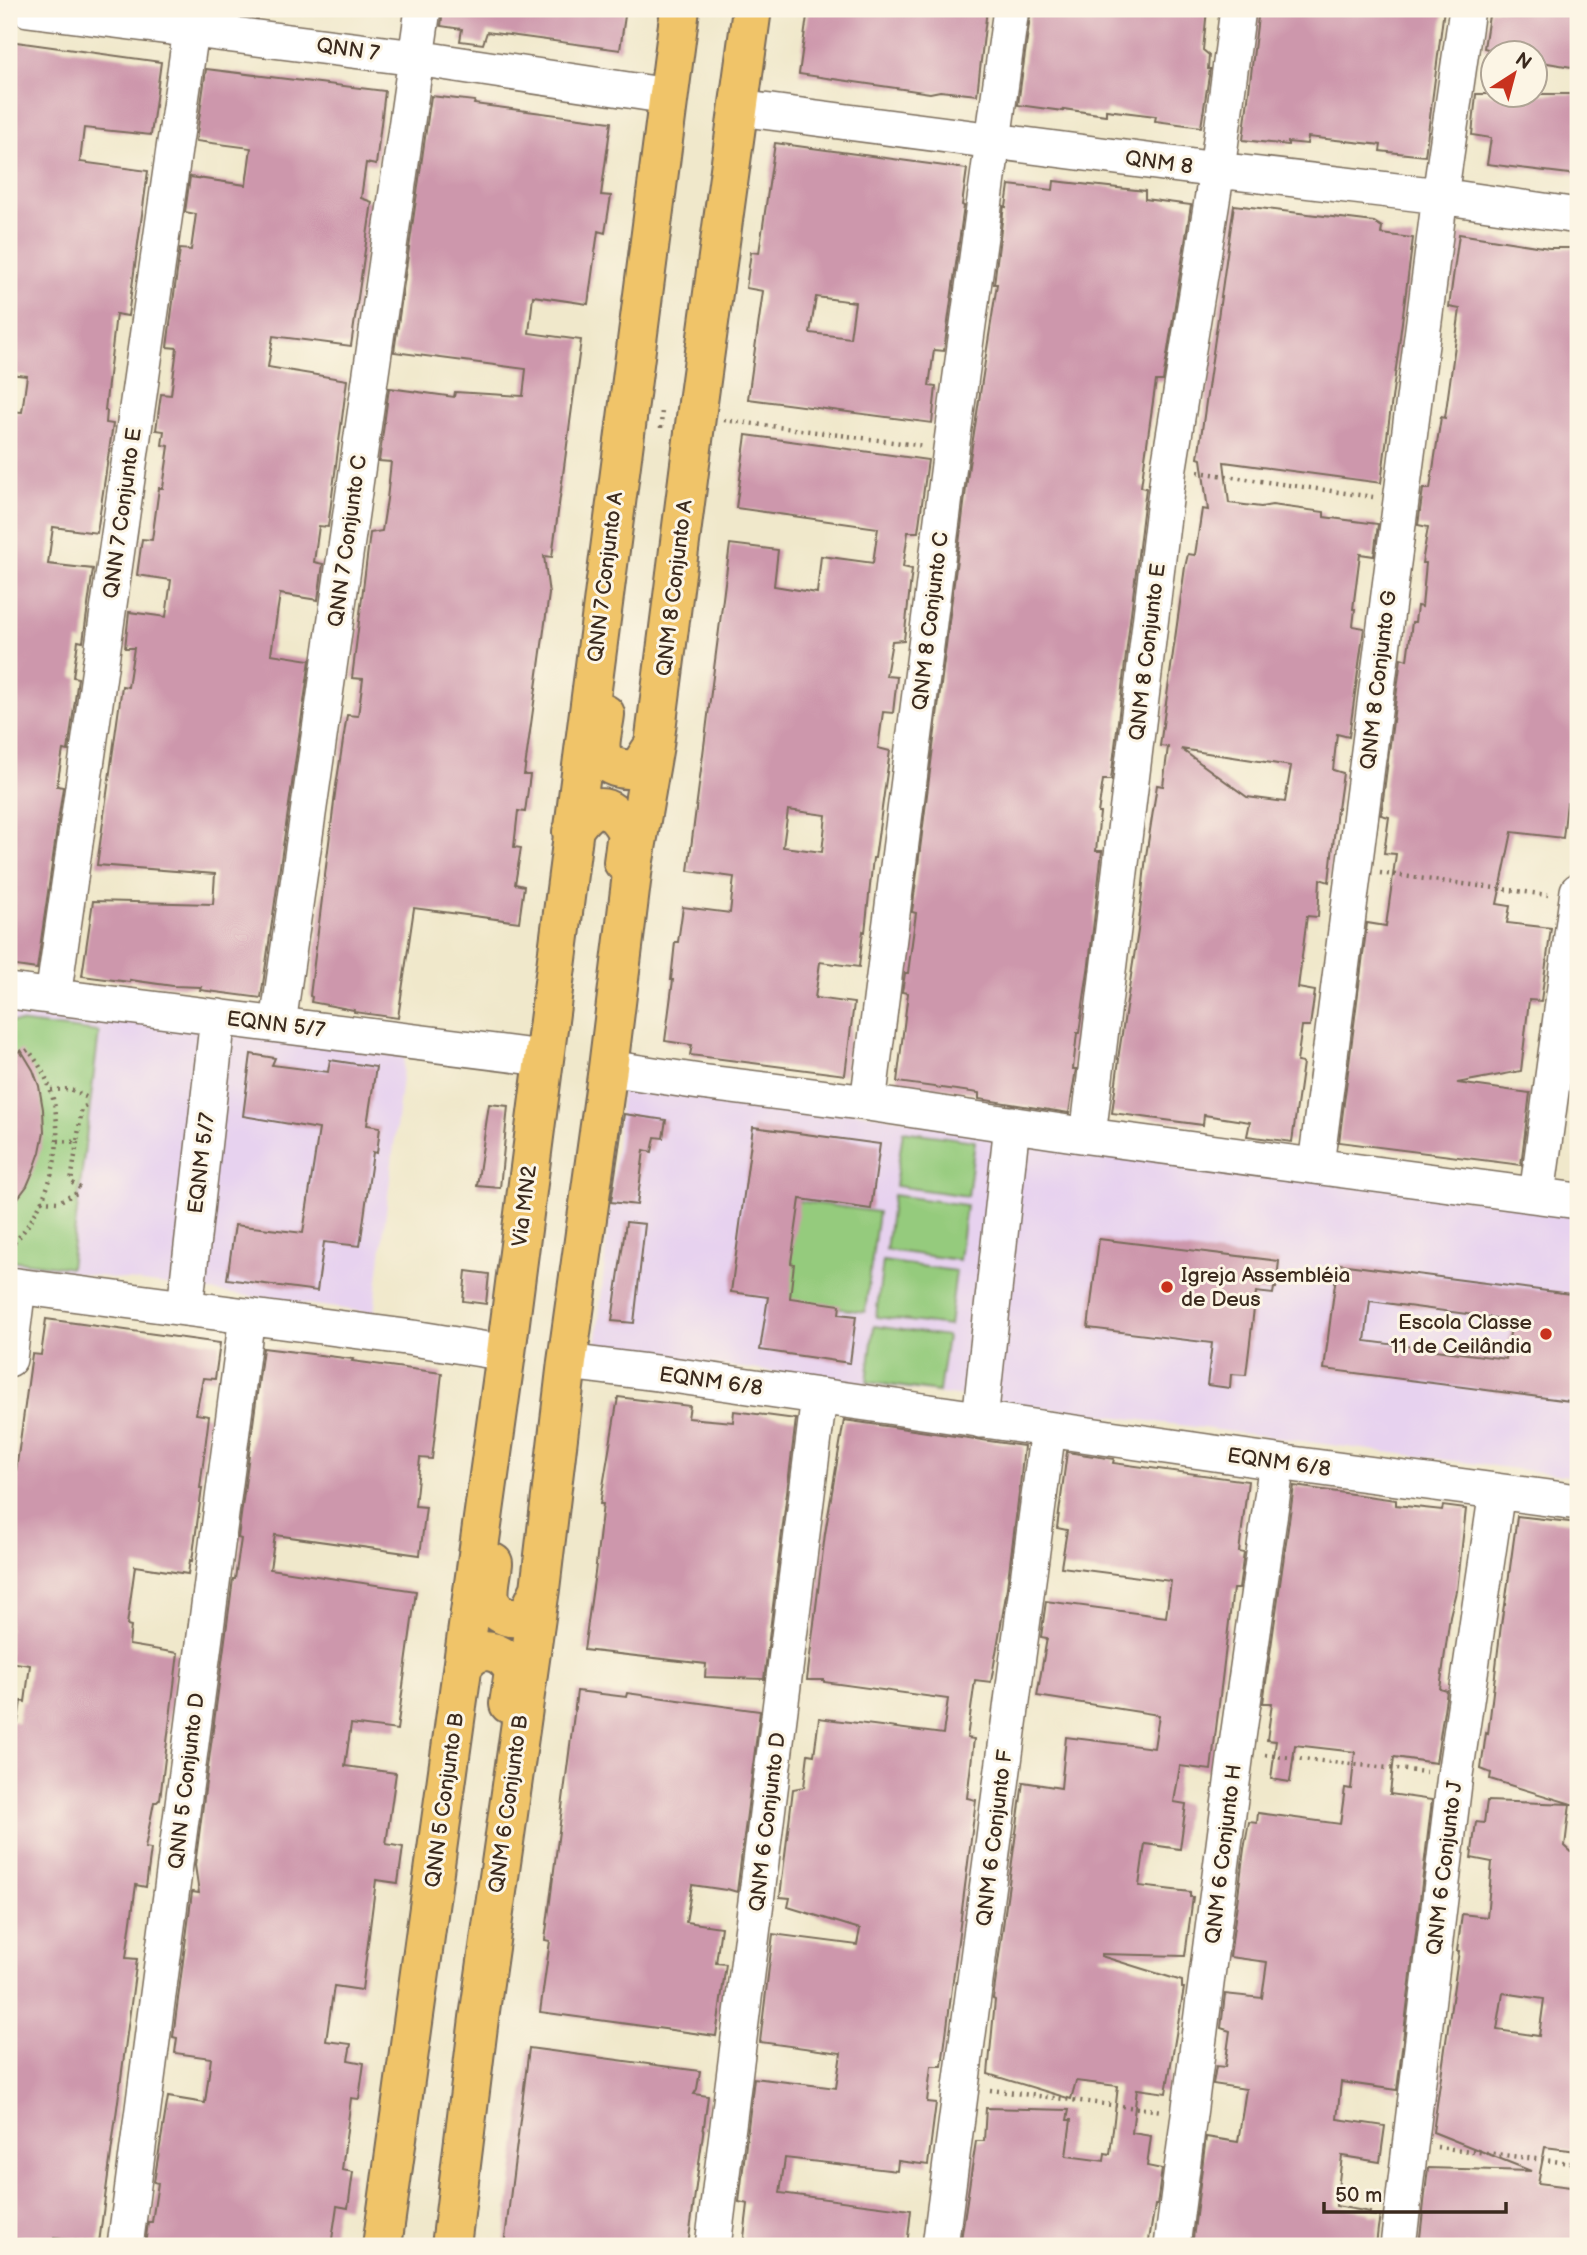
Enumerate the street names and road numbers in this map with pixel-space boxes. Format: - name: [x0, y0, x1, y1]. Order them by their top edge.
- street label: QNN 7: [315, 33, 382, 66]
- street label: QNM 8: [1123, 145, 1194, 180]
- street label: QNN 7 Conjunto E: [98, 426, 147, 600]
- street label: QNN 7 Conjunto C: [323, 453, 372, 629]
- street label: QNN 7 Conjunto A: [583, 490, 628, 664]
- street label: QNM 8 Conjunto A: [651, 498, 698, 678]
- street label: QNM 8 Conjunto C: [907, 530, 954, 712]
- street label: QNM 8 Conjunto E: [1124, 562, 1171, 742]
- street label: QNM 8 Conjunto G: [1355, 589, 1402, 771]
- street label: EQNN 5/7: [225, 1006, 327, 1043]
- street label: EQNM 5/7: [183, 1111, 220, 1215]
- street label: Via MN2: [507, 1163, 542, 1248]
- street label: EQNM 6/8: [658, 1362, 764, 1401]
- street label: EQNM 6/8: [1226, 1443, 1332, 1482]
- street label: QNN 5 Conjunto D: [163, 1692, 210, 1871]
- street label: QNN 5 Conjunto B: [420, 1711, 469, 1889]
- street label: QNM 6 Conjunto B: [484, 1713, 533, 1895]
- street label: QNM 6 Conjunto D: [744, 1731, 791, 1913]
- street label: QNM 6 Conjunto F: [971, 1748, 1018, 1928]
- street label: QNM 6 Conjunto H: [1200, 1763, 1247, 1945]
- street label: QNM 6 Conjunto J: [1421, 1779, 1468, 1957]

